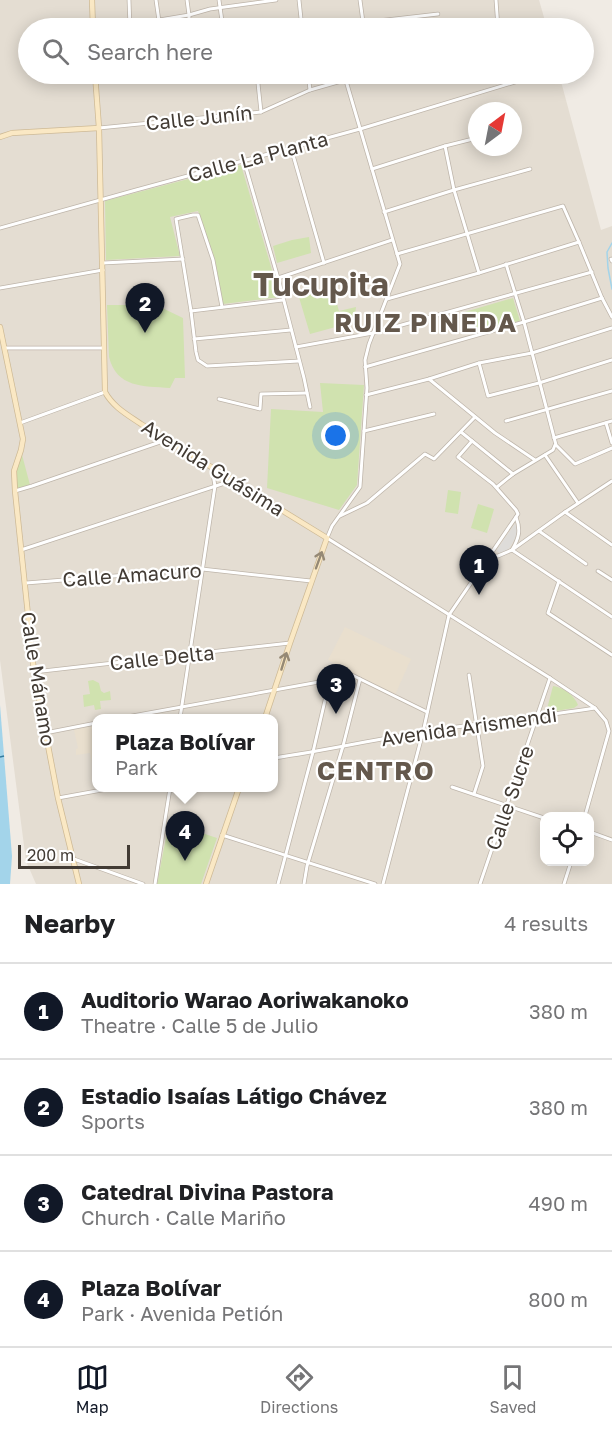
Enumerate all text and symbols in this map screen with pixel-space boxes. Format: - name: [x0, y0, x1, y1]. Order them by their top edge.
- search box: [18, 18, 594, 84]
- icon: search: [39, 35, 72, 68]
- text: Search here: [87, 38, 213, 65]
- street label: Calle Junín: [144, 99, 253, 135]
- north arrow: [468, 102, 522, 156]
- street label: Calle La Planta: [185, 126, 330, 186]
- district label: Tucupita: [253, 265, 389, 303]
- pin: 2: [126, 284, 164, 333]
- district label: RUIZ PINEDA: [334, 307, 518, 338]
- street label: Avenida Guásima: [138, 414, 289, 521]
- your location: [321, 421, 350, 450]
- pin: 1: [460, 546, 498, 595]
- one-way arrow: [315, 551, 326, 570]
- street label: Calle Amacuro: [62, 557, 202, 591]
- street label: Calle Mánamo: [17, 610, 61, 748]
- street label: Calle Delta: [108, 640, 215, 674]
- one-way arrow: [279, 652, 290, 671]
- pin: 3: [316, 664, 356, 714]
- street label: Avenida Arismendi: [379, 702, 558, 750]
- popup: [92, 714, 278, 792]
- text: Plaza Bolívar: [115, 728, 255, 755]
- street label: Calle Sucre: [480, 742, 538, 853]
- text: Park: [115, 755, 158, 779]
- district label: CENTRO: [317, 755, 435, 786]
- pin: 4: [166, 812, 204, 861]
- map controls: [540, 812, 594, 866]
- button: locate: [540, 812, 594, 866]
- scale bar: [18, 842, 130, 870]
- text: 200 m: [27, 845, 74, 865]
- text: Nearby: [24, 908, 115, 939]
- text: 4 results: [504, 911, 588, 935]
- text: Auditorio Warao Aoriwakanoko: [81, 986, 409, 1013]
- text: 1: [38, 999, 49, 1023]
- text: 380 m: [529, 999, 588, 1023]
- text: Theatre · Calle 5 de Julio: [81, 1013, 318, 1037]
- text: Estadio Isaías Látigo Chávez: [81, 1082, 387, 1109]
- text: 2: [37, 1095, 50, 1119]
- text: 380 m: [529, 1095, 588, 1119]
- text: Sports: [81, 1109, 145, 1133]
- text: Catedral Divina Pastora: [81, 1178, 334, 1205]
- text: 3: [37, 1191, 50, 1215]
- text: 490 m: [529, 1191, 588, 1215]
- text: Church · Calle Mariño: [81, 1205, 286, 1229]
- text: Plaza Bolívar: [81, 1274, 221, 1301]
- text: 4: [37, 1287, 50, 1311]
- text: 800 m: [528, 1287, 588, 1311]
- text: Park · Avenida Petión: [81, 1301, 283, 1325]
- tab: Map: [76, 1361, 109, 1417]
- tab: Directions: [260, 1361, 338, 1417]
- tab: Saved: [490, 1361, 536, 1417]

